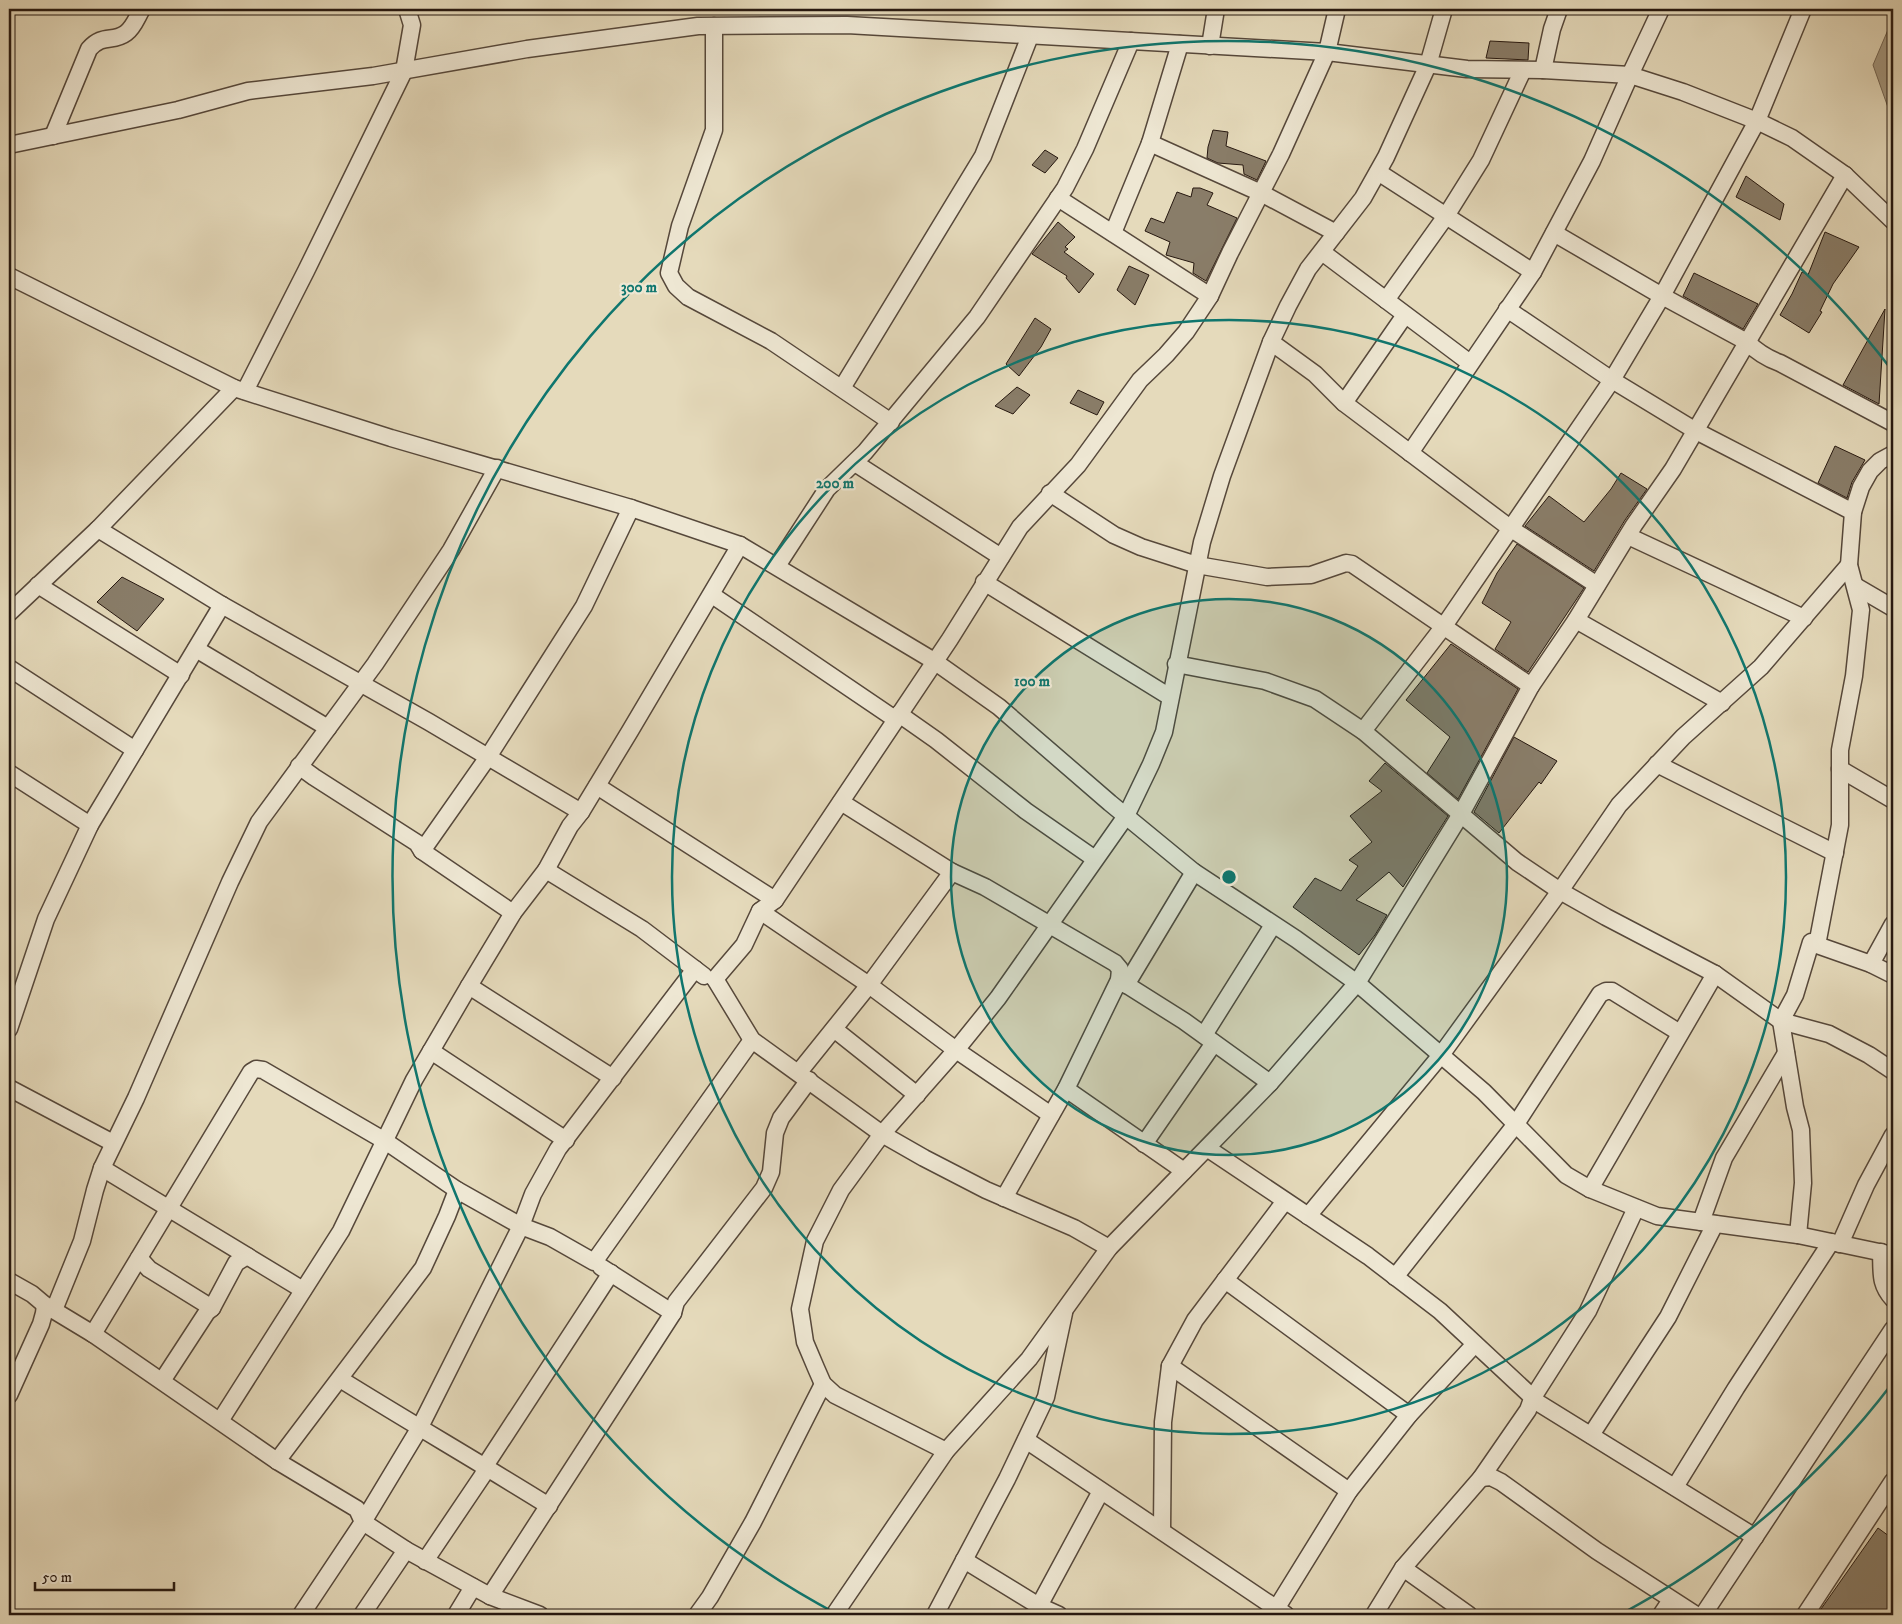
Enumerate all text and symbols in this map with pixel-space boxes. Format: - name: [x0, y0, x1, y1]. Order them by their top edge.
- text: 300 m: [621, 278, 658, 297]
- text: 200 m: [816, 474, 855, 493]
- text: 100 m: [1014, 672, 1051, 691]
- centre of rings: [1220, 868, 1238, 886]
- scale bar: [35, 1559, 174, 1591]
- text: 50 m: [42, 1568, 72, 1587]

